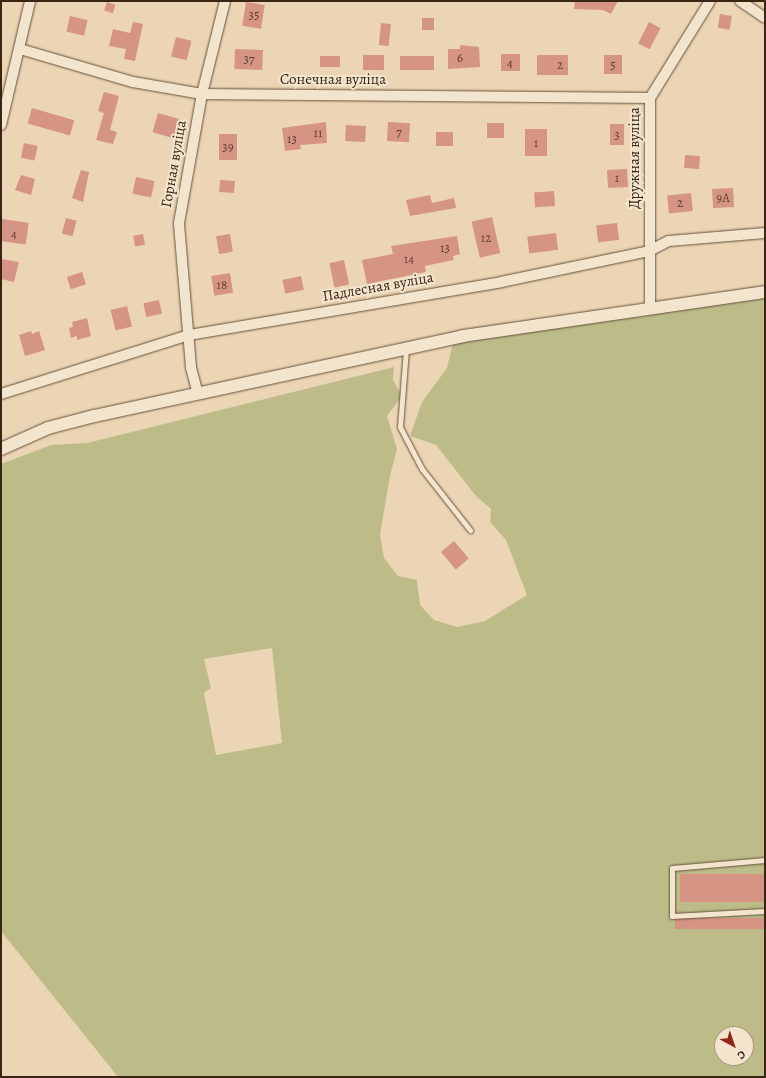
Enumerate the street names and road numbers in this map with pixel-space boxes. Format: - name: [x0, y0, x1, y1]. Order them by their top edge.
- street label: Сонечная вуліца: [280, 71, 386, 89]
- street label: Дружная вуліца: [626, 107, 644, 209]
- street label: Горная вуліца: [157, 119, 191, 209]
- street label: Падлесная вуліца: [321, 268, 435, 306]

